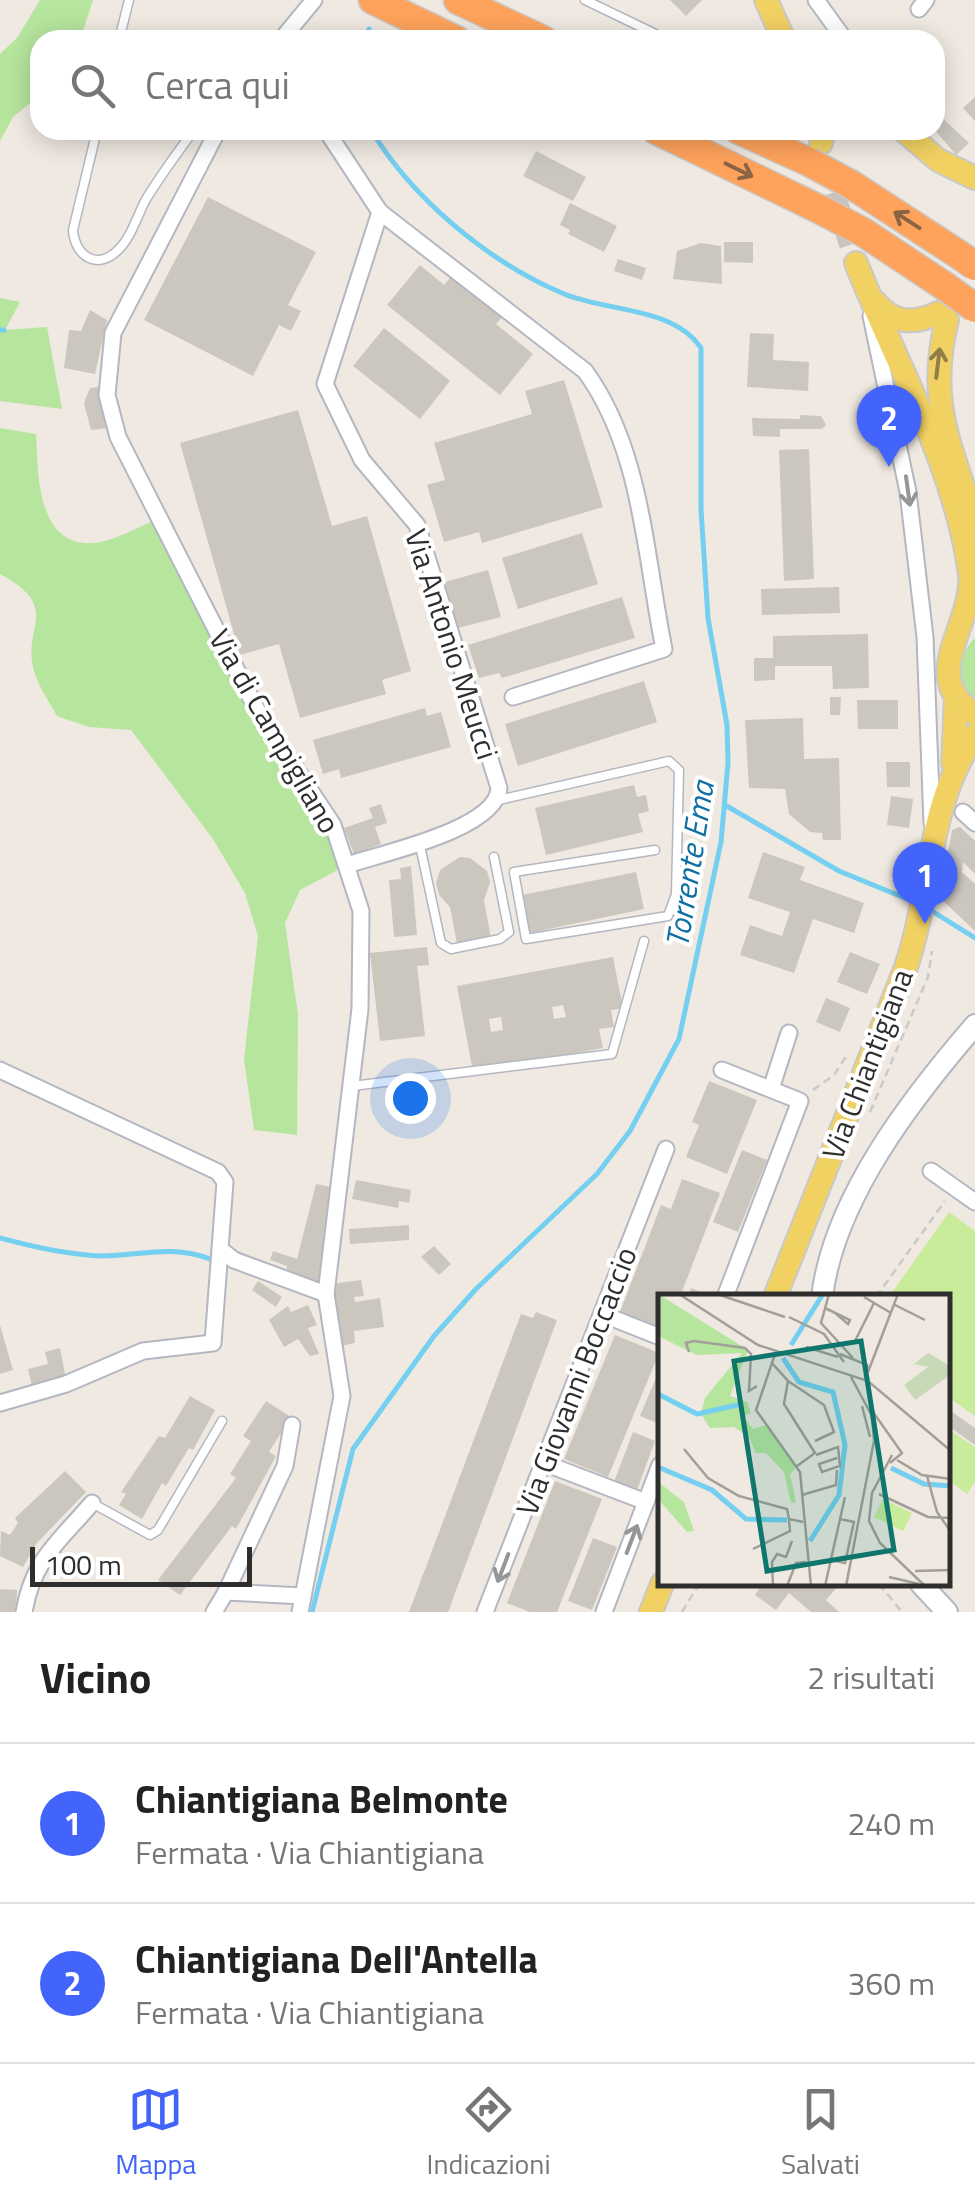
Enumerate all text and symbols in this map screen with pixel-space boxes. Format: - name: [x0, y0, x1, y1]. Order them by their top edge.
- search box: [30, 30, 945, 140]
- text: Cerca qui: [145, 56, 290, 114]
- icon: search: [65, 58, 120, 113]
- one-way arrow: [723, 161, 753, 180]
- one-way arrow: [893, 209, 922, 230]
- one-way arrow: [929, 347, 948, 380]
- pin: 2: [856, 384, 922, 467]
- one-way arrow: [899, 474, 917, 507]
- street label: Via Antonio Meucci: [393, 523, 511, 765]
- street label: Via di Campigliano: [198, 620, 352, 842]
- water label: Torrente Ema: [652, 775, 726, 951]
- pin: 1: [892, 842, 958, 924]
- street label: Via Chiantigiana: [810, 962, 924, 1166]
- your location: [385, 1073, 436, 1124]
- street label: Via Giovanni Boccaccio: [504, 1240, 648, 1522]
- inset map: [658, 1294, 950, 1587]
- one-way arrow: [624, 1524, 642, 1555]
- scale bar: [30, 1542, 252, 1586]
- text: 100 m: [45, 1543, 122, 1586]
- one-way arrow: [492, 1552, 510, 1582]
- text: Vicino: [40, 1645, 151, 1709]
- text: 2 risultati: [807, 1653, 935, 1701]
- text: Chiantigiana Belmonte: [135, 1770, 508, 1828]
- text: 1: [64, 1799, 81, 1847]
- text: 240 m: [847, 1799, 935, 1847]
- text: Fermata · Via Chiantigiana: [135, 1828, 484, 1876]
- text: Chiantigiana Dell'Antella: [135, 1930, 538, 1988]
- text: 2: [64, 1959, 81, 2007]
- text: 360 m: [847, 1959, 935, 2007]
- text: Fermata · Via Chiantigiana: [135, 1988, 484, 2036]
- tab: Mappa: [115, 2082, 196, 2185]
- tab: Indicazioni: [427, 2082, 551, 2185]
- tab: Salvati: [781, 2082, 860, 2185]

